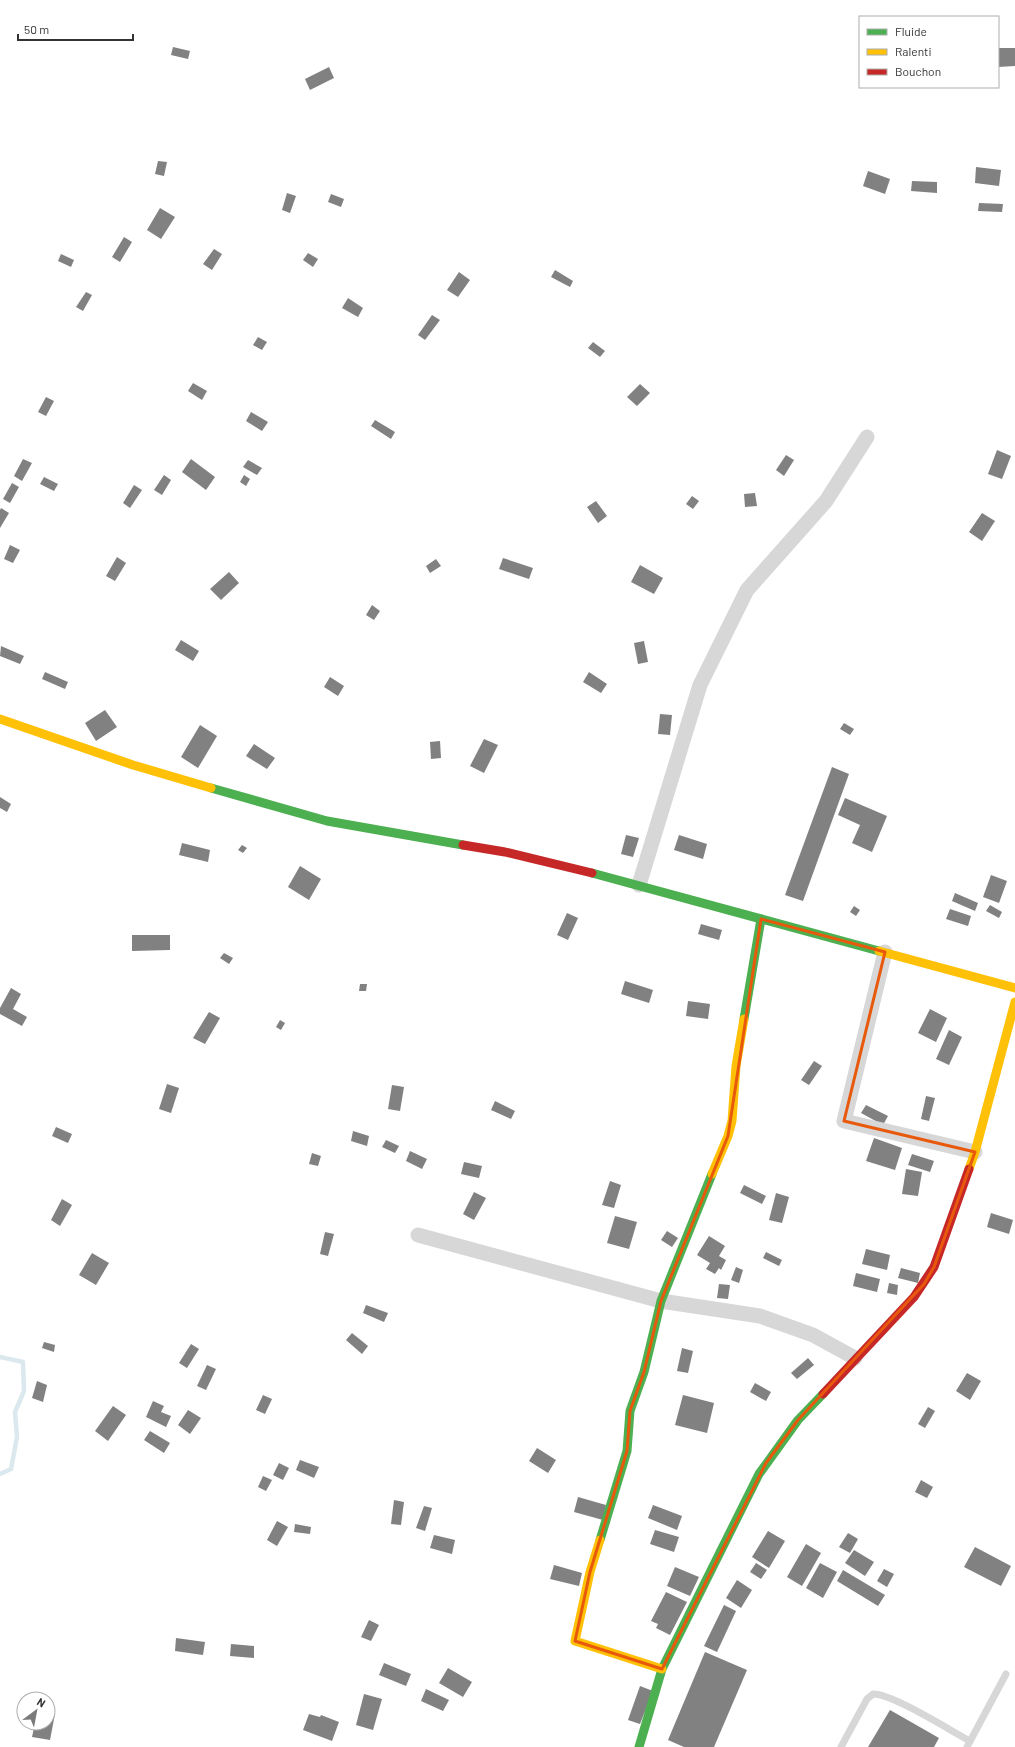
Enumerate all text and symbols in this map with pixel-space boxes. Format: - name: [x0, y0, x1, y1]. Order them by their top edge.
- scale bar: [18, 16, 133, 42]
- legend: [859, 16, 999, 88]
- text: 50 m: [24, 22, 49, 36]
- text: Fluide: [895, 24, 927, 38]
- text: Ralenti: [895, 44, 932, 58]
- text: Bouchon: [895, 64, 941, 78]
- north arrow: [16, 1691, 56, 1731]
- text: N: [35, 1695, 48, 1710]

